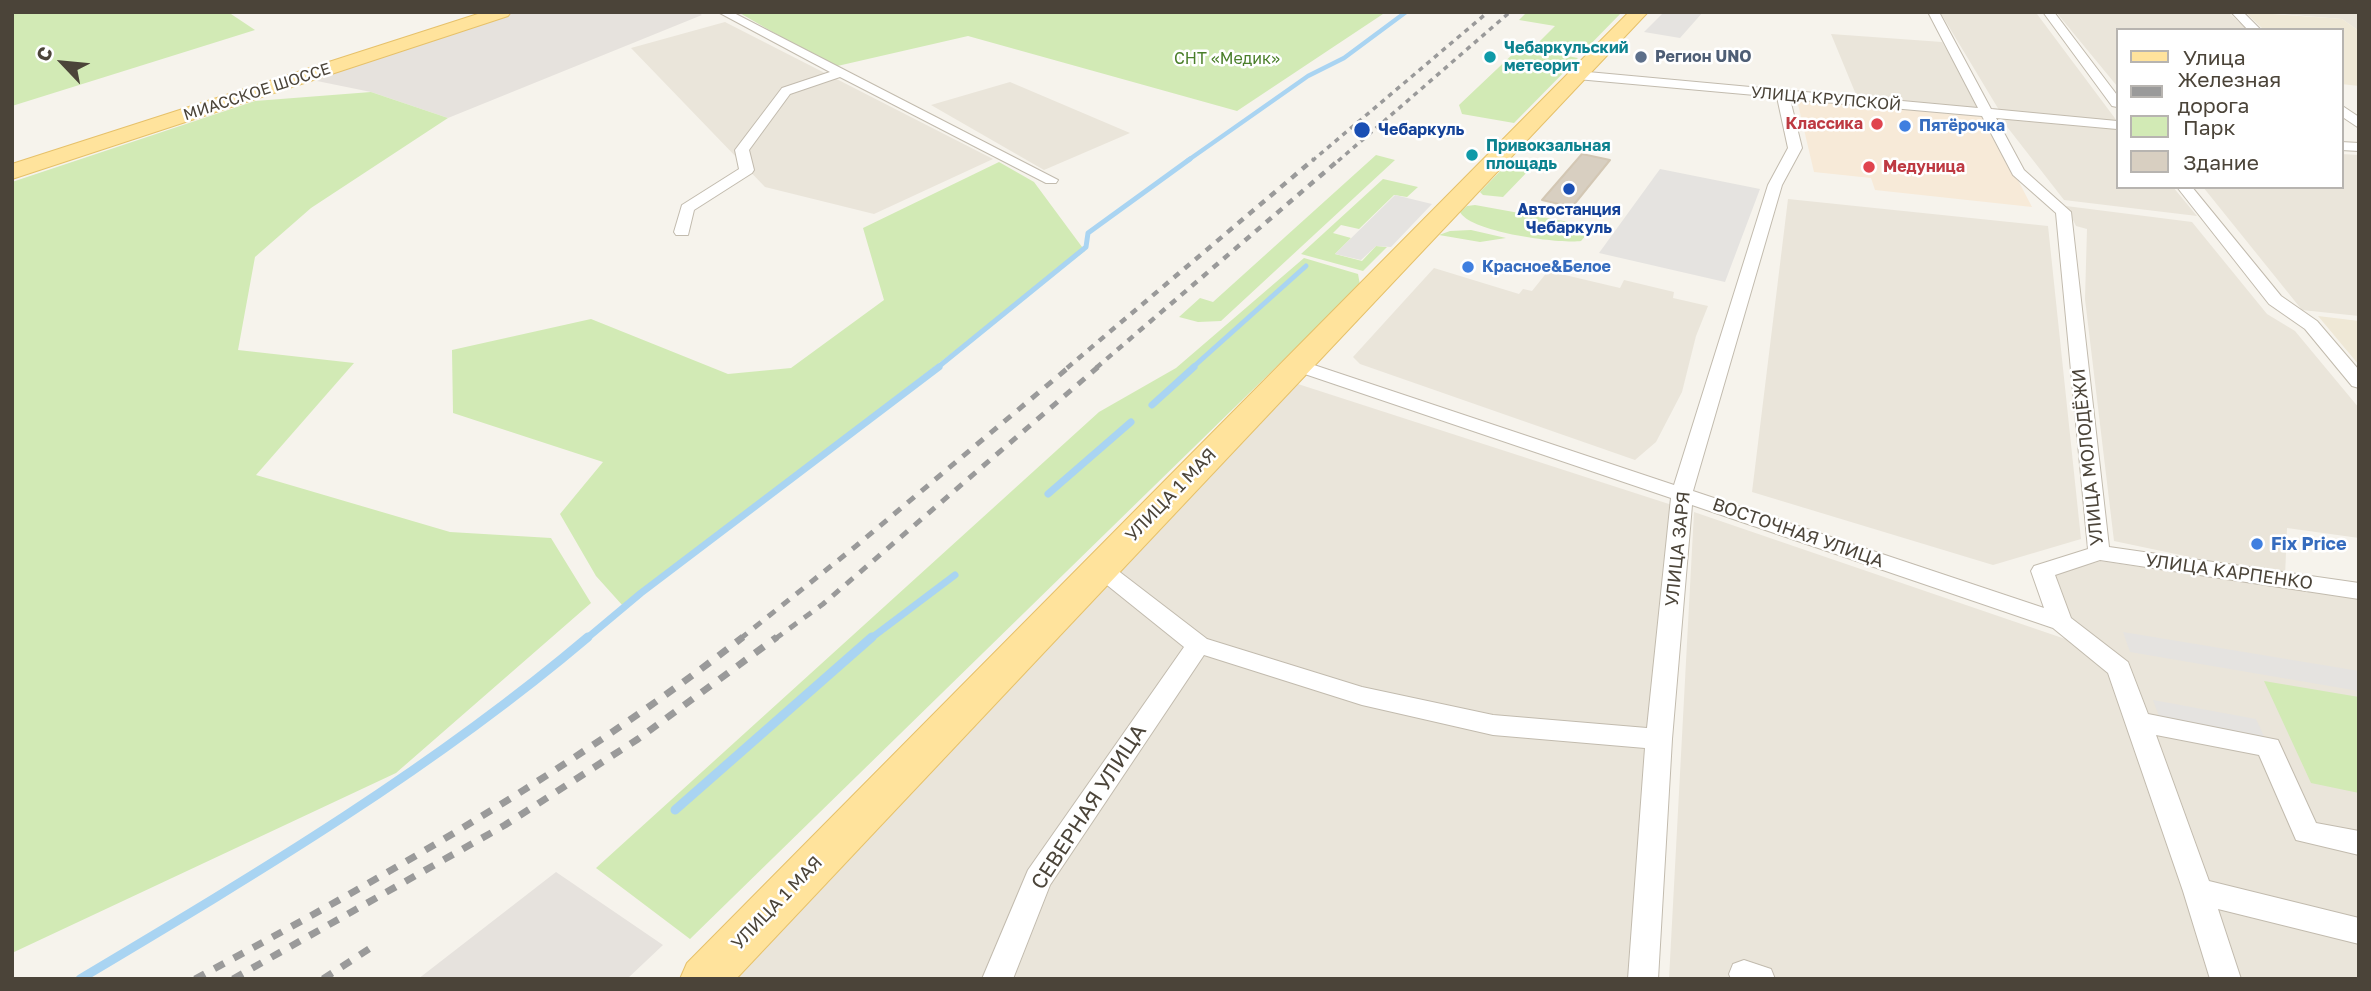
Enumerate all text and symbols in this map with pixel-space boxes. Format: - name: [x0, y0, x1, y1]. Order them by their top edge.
- north arrow: [28, 28, 98, 98]
- legend: [2116, 28, 2343, 189]
- place label: Чебаркульский метеорит: [1504, 38, 1628, 76]
- text: С: [30, 42, 57, 65]
- text: Улица: [2183, 44, 2246, 70]
- place label: Регион UNO: [1655, 47, 1752, 67]
- park label: СНТ «Медик»: [1174, 49, 1280, 69]
- marker: Чебаркульский метеорит: [1482, 49, 1498, 65]
- marker: Регион UNO: [1633, 49, 1649, 65]
- street label: МИАССКОЕ ШОССЕ: [181, 59, 333, 125]
- text: Железная дорога: [2177, 66, 2281, 118]
- street label: УЛИЦА КРУПСКОЙ: [1750, 83, 1902, 115]
- place label: Классика: [1786, 114, 1863, 134]
- text: Парк: [2183, 114, 2236, 140]
- marker: Классика: [1869, 116, 1885, 132]
- place label: Пятёрочка: [1919, 116, 2005, 136]
- marker: Пятёрочка: [1897, 118, 1913, 134]
- marker: Чебаркуль: [1352, 120, 1372, 140]
- place label: Чебаркуль: [1378, 120, 1464, 140]
- place label: Привокзальная площадь: [1486, 136, 1611, 174]
- marker: Привокзальная площадь: [1464, 147, 1480, 163]
- text: Здание: [2183, 149, 2259, 175]
- place label: Медуница: [1883, 157, 1965, 177]
- marker: Медуница: [1861, 159, 1877, 175]
- marker: Автостанция Чебаркуль: [1561, 181, 1577, 197]
- place label: Автостанция Чебаркуль: [1517, 200, 1621, 238]
- place label: Красное&Белое: [1482, 257, 1611, 277]
- marker: Красное&Белое: [1460, 259, 1476, 275]
- street label: УЛИЦА МОЛОДЁЖИ: [2068, 367, 2108, 547]
- street label: УЛИЦА 1 МАЯ: [1121, 444, 1221, 546]
- street label: УЛИЦА ЗАРЯ: [1661, 490, 1695, 608]
- street label: ВОСТОЧНАЯ УЛИЦА: [1710, 494, 1886, 572]
- place label: Fix Price: [2271, 533, 2347, 555]
- marker: Fix Price: [2249, 536, 2265, 552]
- street label: УЛИЦА КАРПЕНКО: [2144, 550, 2314, 594]
- street label: СЕВЕРНАЯ УЛИЦА: [1026, 720, 1152, 894]
- street label: УЛИЦА 1 МАЯ: [727, 852, 827, 954]

